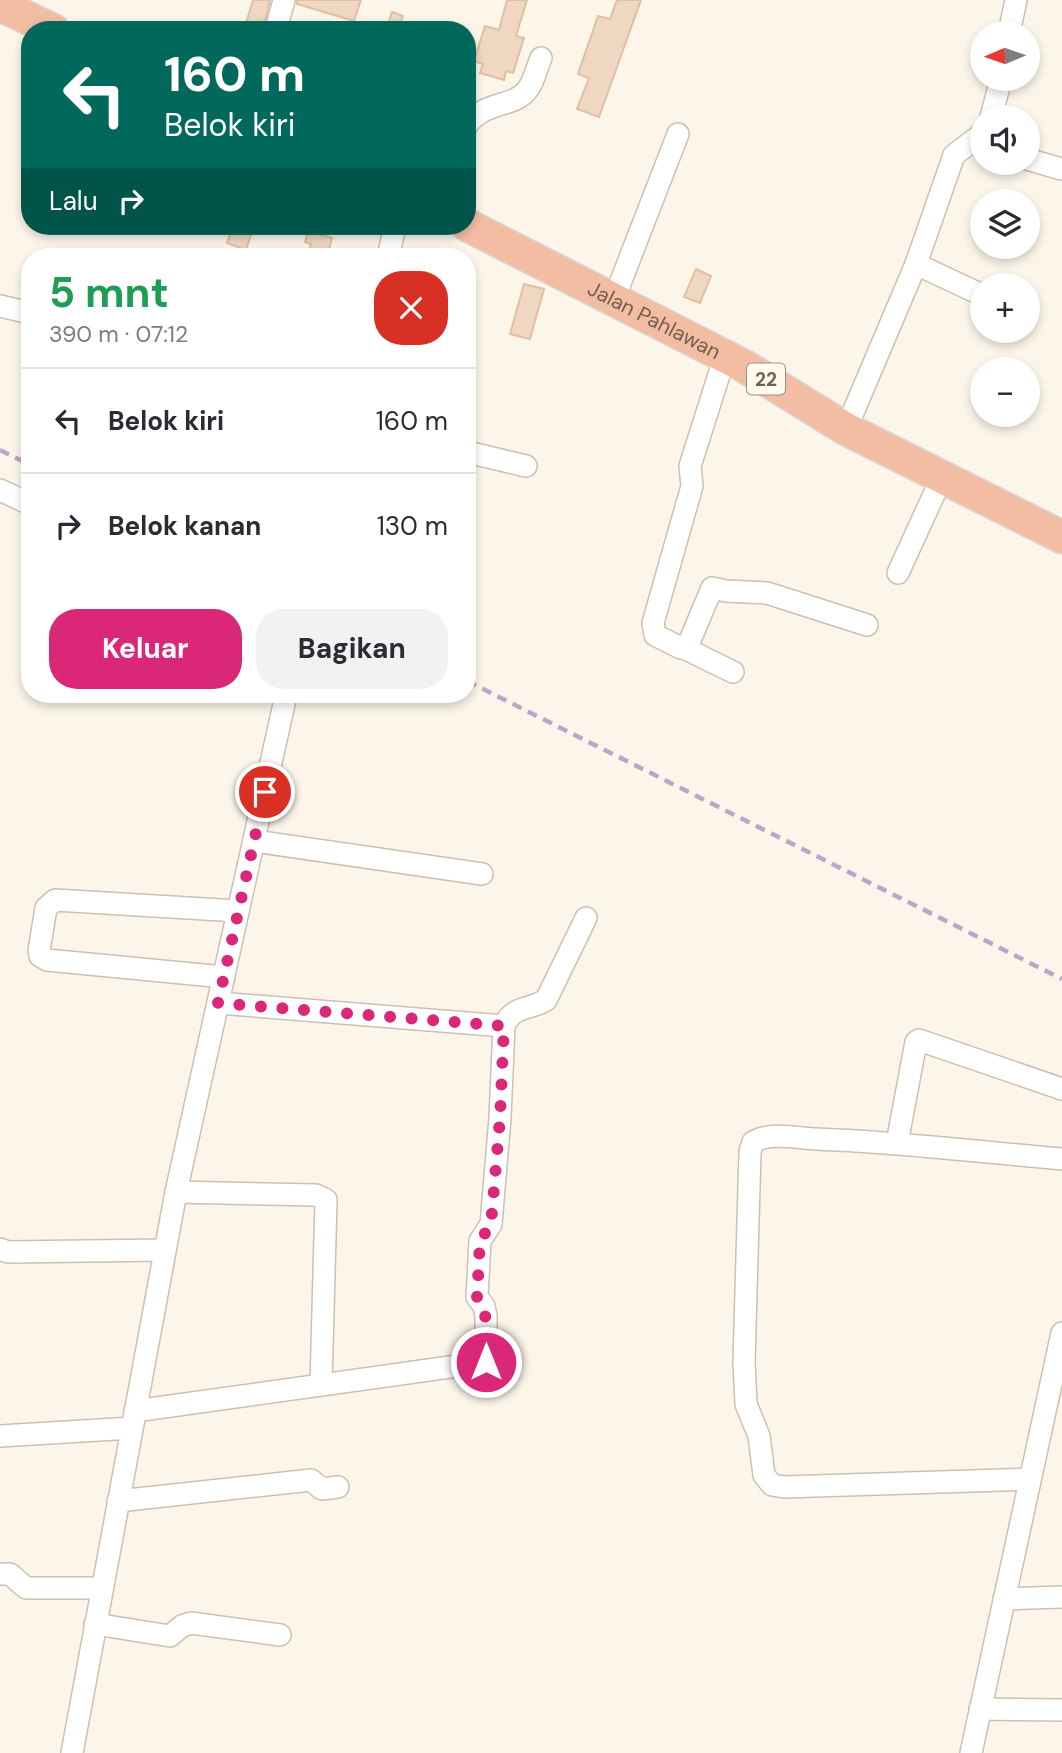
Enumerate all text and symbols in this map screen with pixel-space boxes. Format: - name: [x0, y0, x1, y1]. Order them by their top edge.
- north arrow: [970, 21, 1040, 91]
- map controls: [970, 21, 1040, 427]
- text: 160 m: [164, 42, 305, 106]
- icon: left: [49, 49, 140, 140]
- text: Belok kiri: [164, 104, 296, 146]
- button: sound: [970, 105, 1040, 175]
- icon: right: [112, 182, 150, 220]
- text: Lalu: [49, 184, 98, 218]
- button: layers: [970, 189, 1040, 259]
- text: 5 mnt: [49, 265, 169, 320]
- button: close: [374, 271, 448, 345]
- button: +: [970, 273, 1040, 343]
- street label: Jalan Pahlawan: [583, 275, 726, 366]
- text: 390 m · 07:12: [49, 319, 188, 349]
- button: −: [970, 357, 1040, 427]
- road number: 22: [747, 364, 785, 394]
- icon: left: [49, 402, 87, 440]
- text: Belok kiri: [108, 404, 224, 438]
- text: 160 m: [376, 404, 448, 438]
- icon: right: [49, 507, 87, 545]
- text: Belok kanan: [108, 509, 261, 543]
- text: 130 m: [377, 509, 448, 543]
- button: Keluar: [49, 609, 242, 689]
- button: Bagikan: [256, 609, 448, 689]
- pin: [235, 762, 295, 822]
- icon: arrive: [246, 773, 284, 811]
- position arrow: [449, 1325, 523, 1399]

